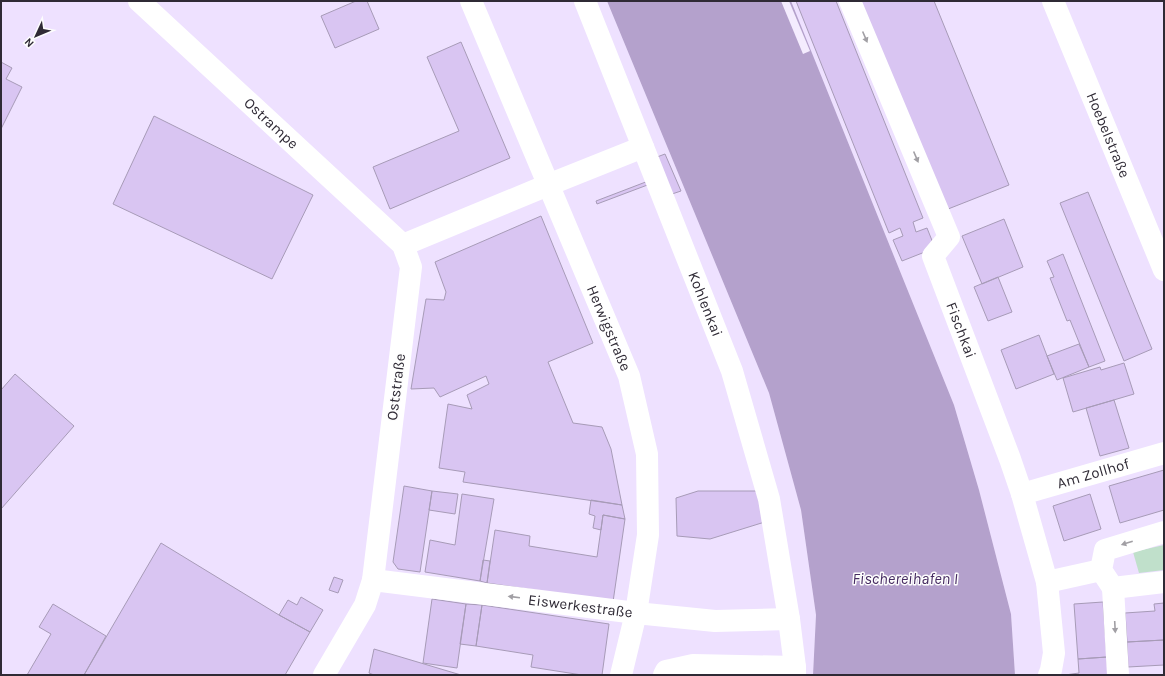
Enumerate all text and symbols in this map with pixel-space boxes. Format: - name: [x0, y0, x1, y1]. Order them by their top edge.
- north arrow: [16, 16, 56, 56]
- one-way arrow: [862, 31, 868, 42]
- text: N: [22, 35, 37, 50]
- street label: Hoebelstraße: [1083, 90, 1134, 180]
- street label: Ostrampe: [240, 94, 302, 153]
- one-way arrow: [913, 151, 919, 163]
- street label: Kohlenkai: [684, 269, 726, 339]
- street label: Herwigstraße: [583, 283, 635, 374]
- street label: Fischkai: [942, 300, 980, 361]
- street label: Oststraße: [383, 352, 409, 422]
- street label: Am Zollhof: [1055, 454, 1132, 492]
- one-way arrow: [1120, 540, 1132, 546]
- water label: Fischereihafen I: [852, 569, 958, 588]
- street label: Eiswerkestraße: [527, 591, 634, 621]
- one-way arrow: [508, 594, 520, 601]
- one-way arrow: [1112, 621, 1118, 634]

